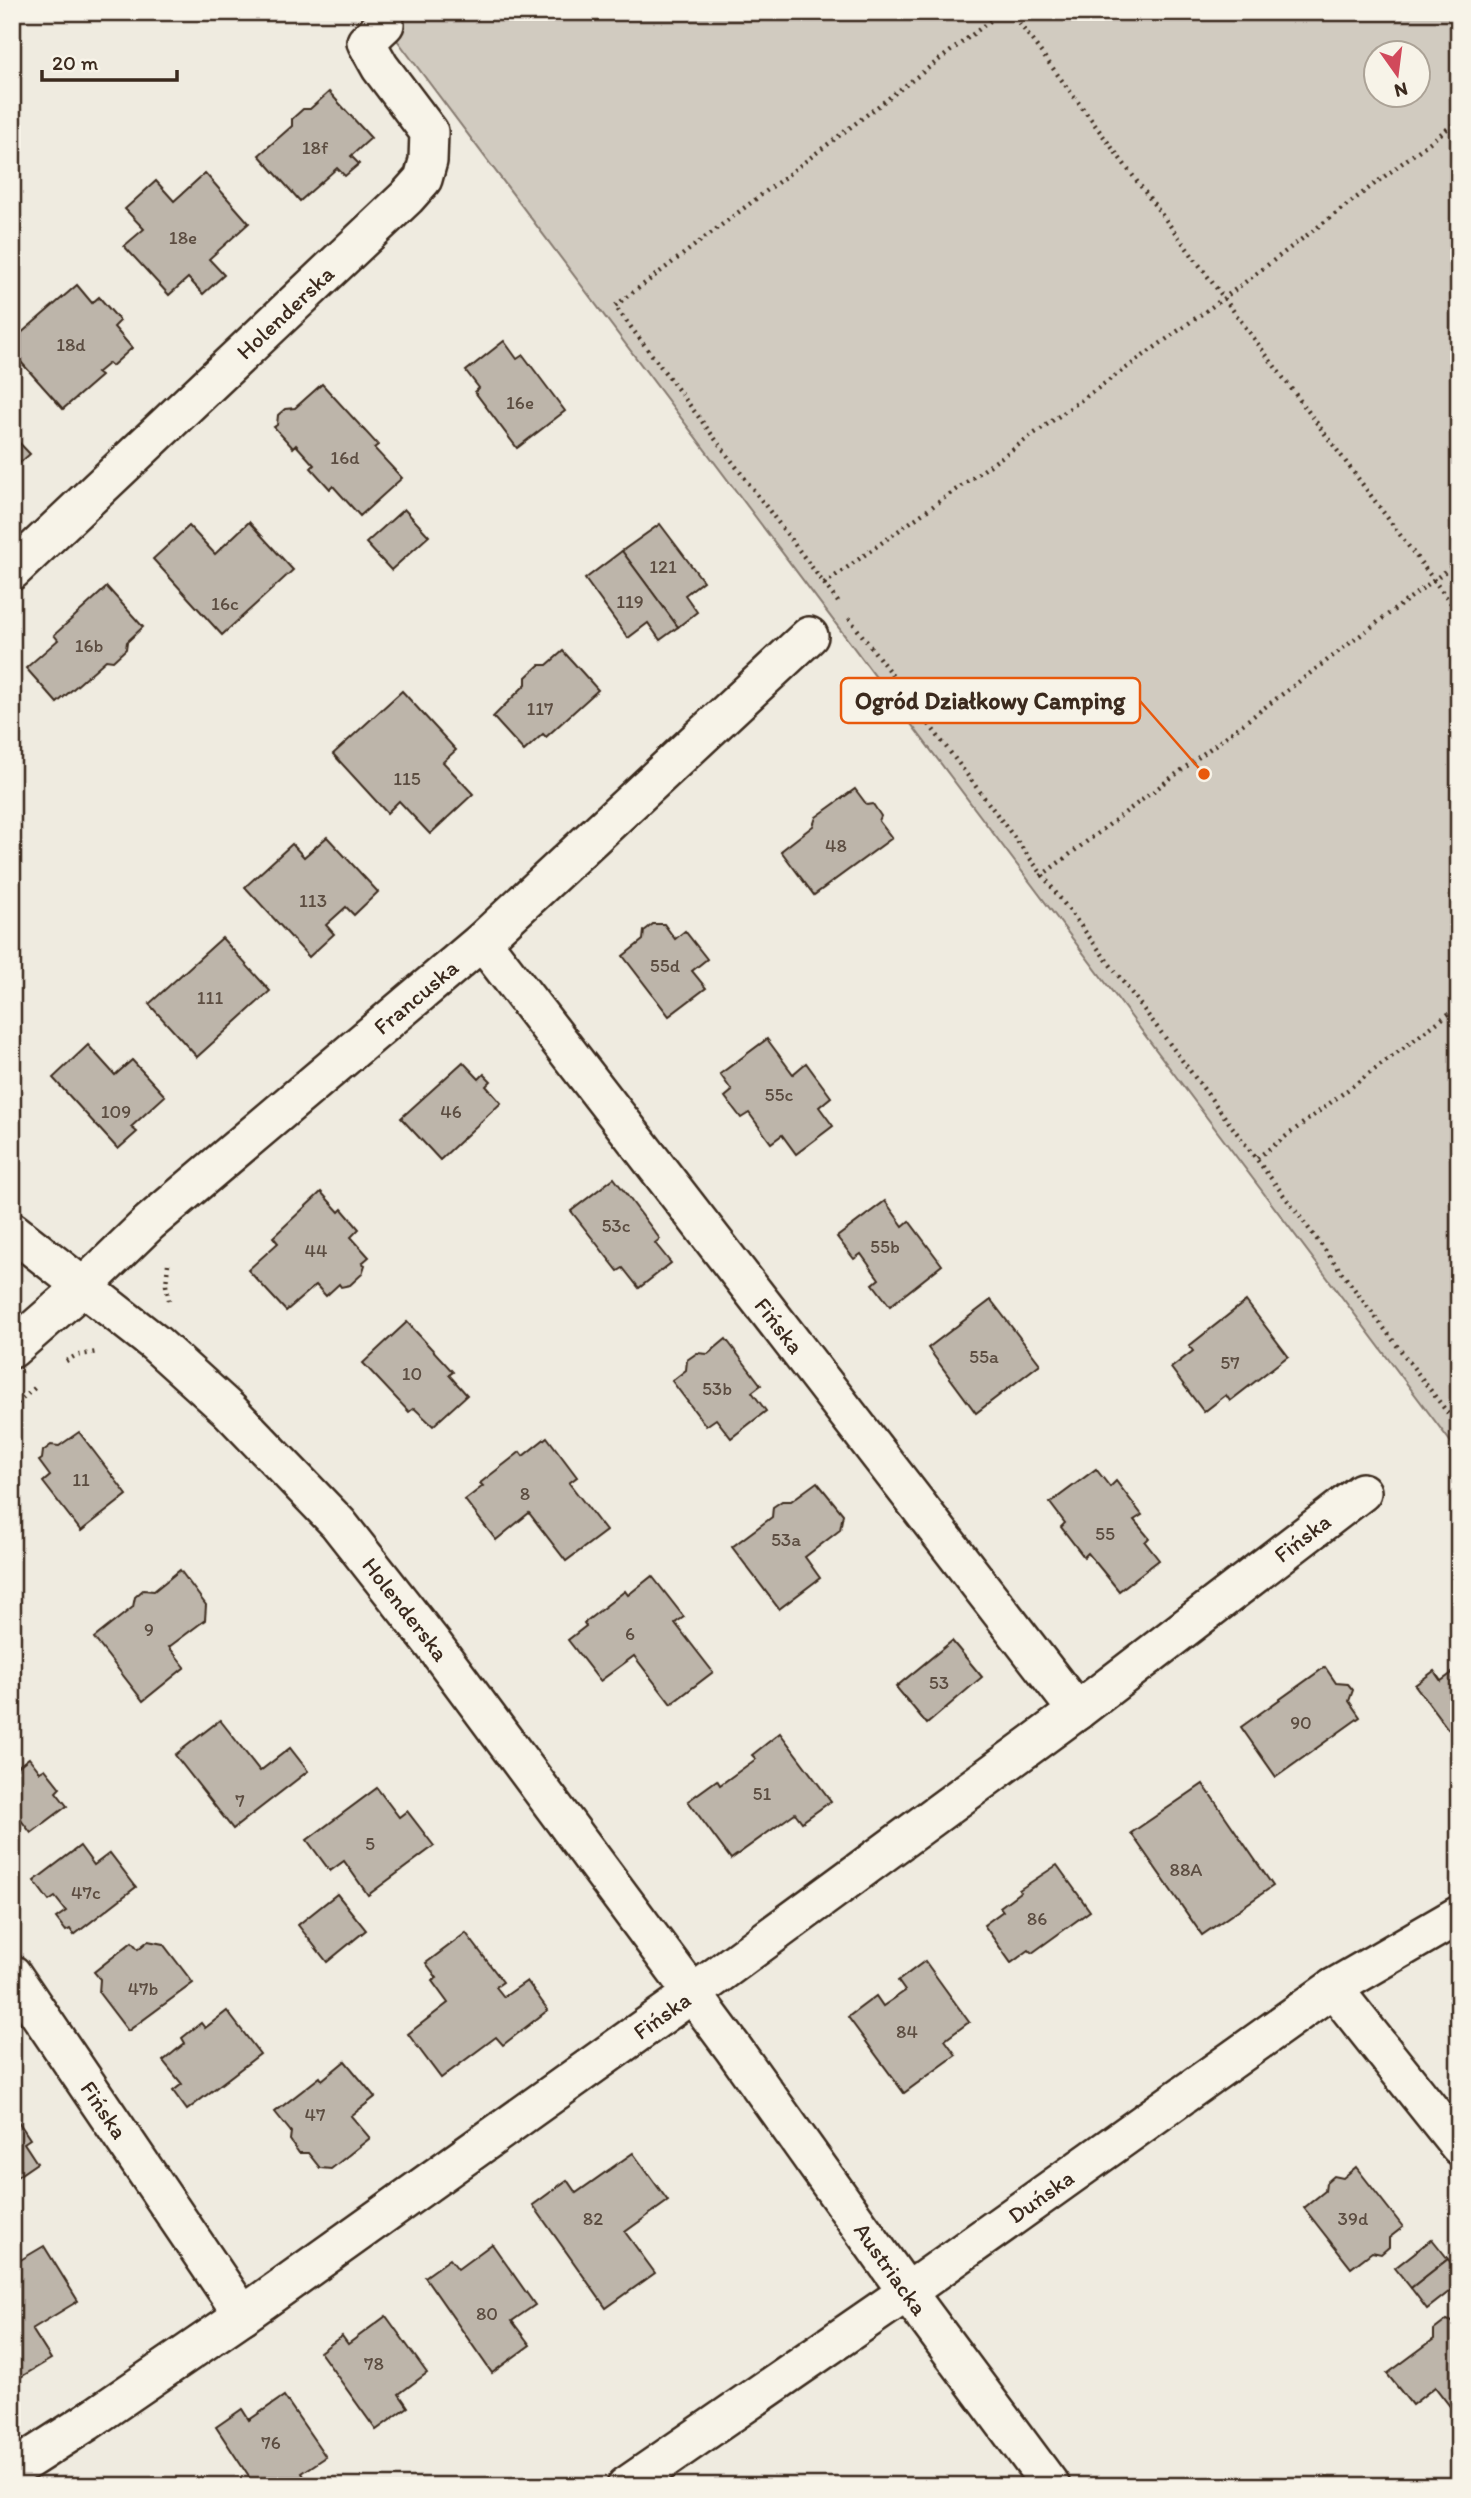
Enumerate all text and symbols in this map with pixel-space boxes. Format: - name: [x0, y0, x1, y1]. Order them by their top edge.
- scale bar: [42, 38, 177, 82]
- north arrow: [1362, 38, 1432, 108]
- text: 20 m: [52, 50, 99, 75]
- text: N: [1392, 77, 1410, 103]
- house number: 18f: [302, 136, 329, 159]
- house number: 18e: [169, 226, 197, 249]
- street label: Holenderska: [230, 260, 340, 365]
- house number: 18d: [56, 333, 86, 356]
- house number: 16e: [506, 391, 534, 414]
- house number: 16d: [330, 446, 360, 469]
- house number: 121: [649, 555, 677, 578]
- house number: 119: [616, 590, 644, 613]
- house number: 16c: [211, 592, 239, 615]
- house number: 16b: [75, 634, 103, 657]
- callout: Ogród Działkowy Camping: [841, 678, 1140, 723]
- text: Ogród Działkowy Camping: [855, 686, 1126, 716]
- house number: 117: [526, 697, 554, 720]
- house number: 115: [393, 767, 421, 790]
- house number: 48: [825, 834, 847, 857]
- house number: 113: [299, 889, 327, 912]
- street label: Francuska: [368, 953, 464, 1041]
- house number: 55d: [650, 954, 681, 977]
- house number: 111: [197, 986, 223, 1009]
- house number: 55c: [765, 1083, 794, 1106]
- house number: 109: [101, 1100, 131, 1123]
- house number: 46: [440, 1100, 462, 1123]
- house number: 53c: [601, 1214, 631, 1237]
- house number: 55b: [870, 1235, 900, 1258]
- house number: 44: [305, 1239, 327, 1262]
- street label: Fińska: [749, 1292, 810, 1359]
- house number: 55a: [969, 1345, 999, 1368]
- house number: 57: [1220, 1351, 1240, 1374]
- house number: 10: [402, 1362, 422, 1385]
- house number: 53b: [702, 1377, 732, 1400]
- house number: 11: [72, 1468, 90, 1491]
- house number: 8: [520, 1482, 530, 1505]
- street label: Fińska: [1268, 1507, 1336, 1569]
- house number: 55: [1095, 1522, 1115, 1545]
- house number: 53a: [771, 1528, 801, 1551]
- street label: Holenderska: [356, 1552, 455, 1667]
- house number: 9: [144, 1618, 154, 1641]
- house number: 6: [625, 1622, 635, 1645]
- house number: 53: [929, 1671, 949, 1694]
- house number: 90: [1290, 1711, 1312, 1734]
- house number: 51: [753, 1782, 772, 1805]
- house number: 7: [235, 1789, 245, 1812]
- house number: 5: [365, 1832, 375, 1855]
- house number: 88A: [1170, 1858, 1202, 1881]
- house number: 47c: [71, 1881, 101, 1904]
- house number: 86: [1027, 1907, 1047, 1930]
- house number: 47b: [128, 1977, 158, 2000]
- street label: Fińska: [628, 1986, 696, 2046]
- house number: 84: [896, 2020, 918, 2043]
- street label: Fińska: [74, 2075, 134, 2144]
- house number: 47: [305, 2103, 325, 2126]
- street label: Duńska: [1003, 2163, 1079, 2229]
- house number: 82: [583, 2207, 603, 2230]
- house number: 39d: [1338, 2207, 1369, 2230]
- street label: Austriacka: [848, 2217, 934, 2321]
- house number: 80: [476, 2302, 498, 2325]
- house number: 78: [364, 2352, 384, 2375]
- house number: 76: [261, 2431, 281, 2454]

